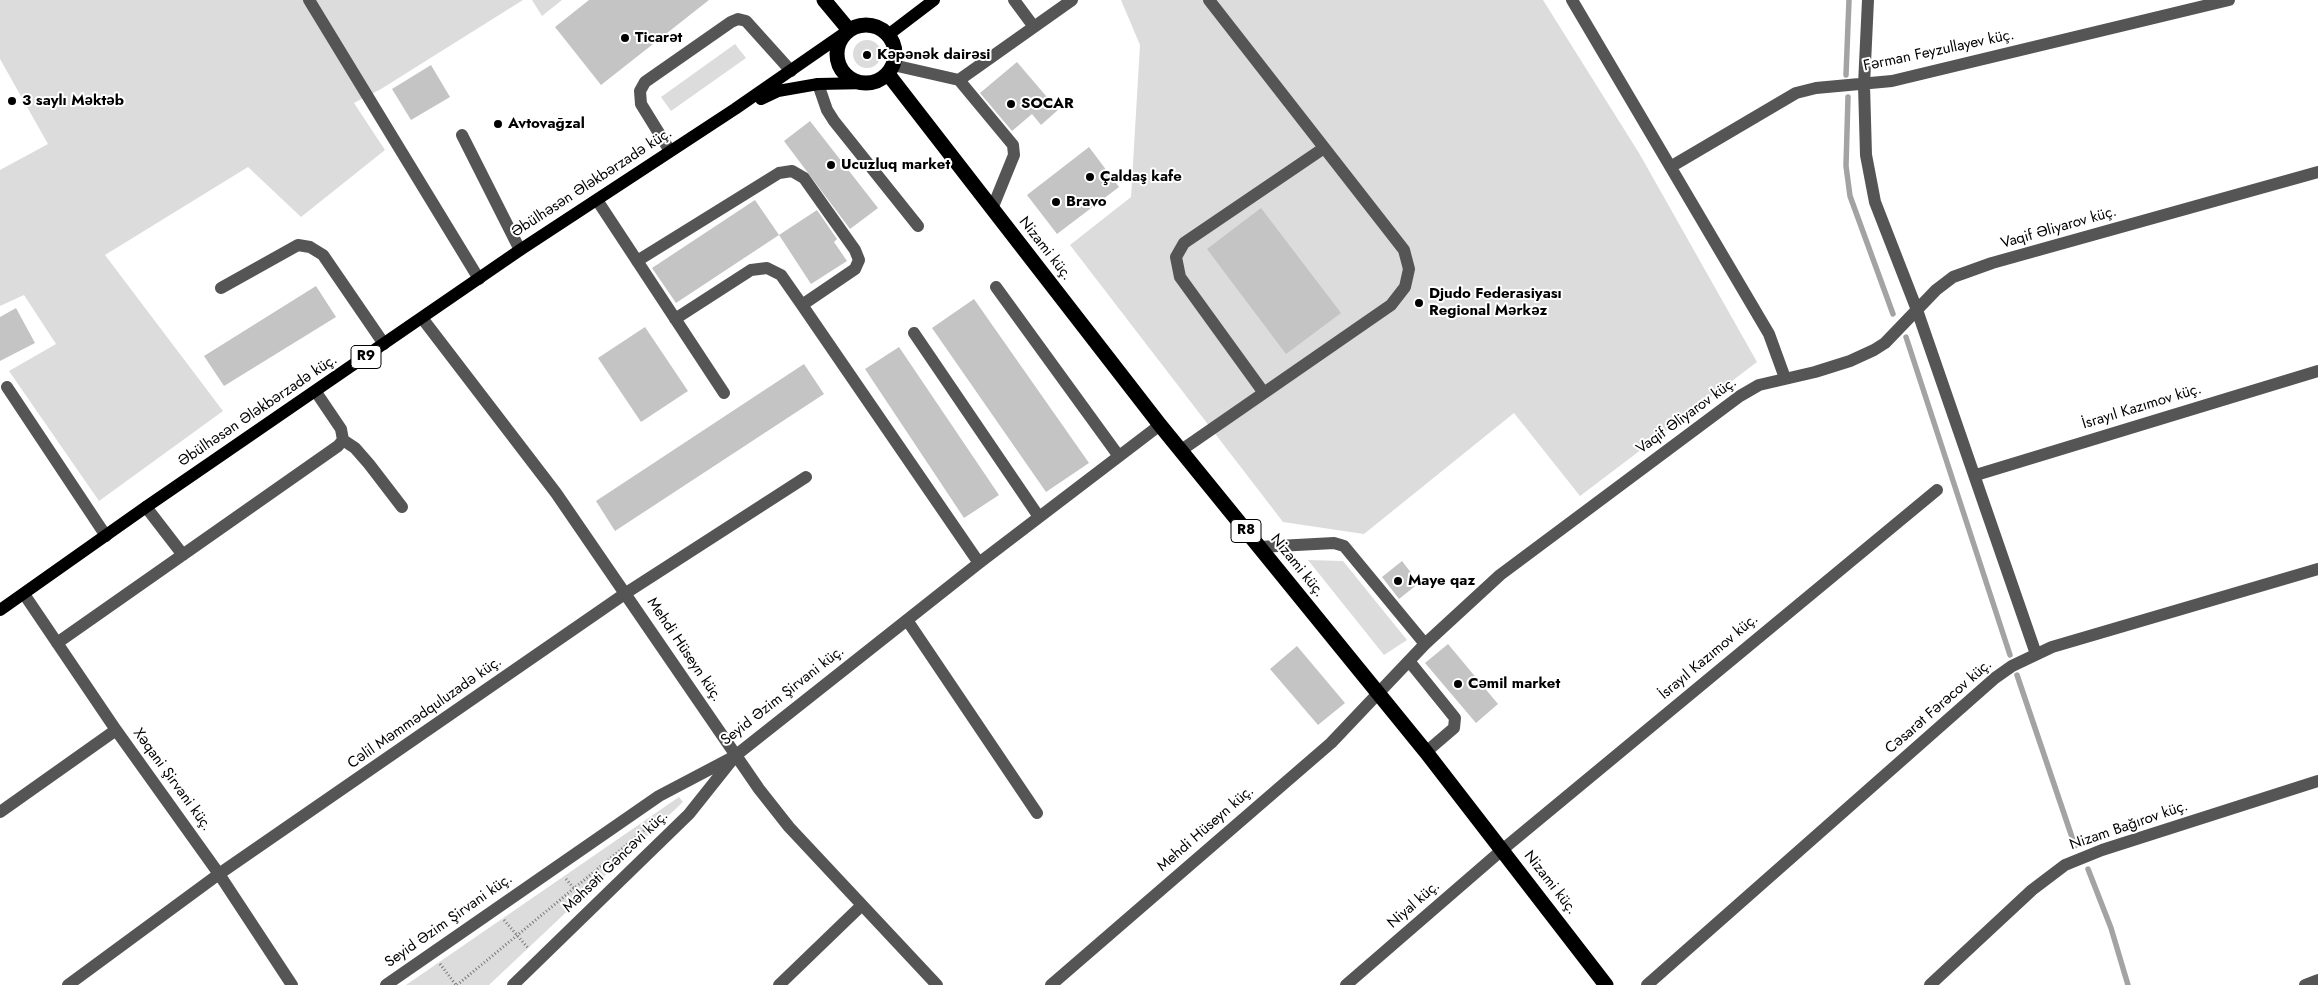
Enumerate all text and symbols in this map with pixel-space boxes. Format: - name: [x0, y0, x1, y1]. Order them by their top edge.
- street label: Fərman Feyzullayev küç.: [1862, 26, 2016, 76]
- place label: Ticarət: [635, 29, 682, 47]
- marker: Ticarət: [619, 32, 631, 44]
- place label: Kəpənək dairəsi: [877, 46, 991, 64]
- marker: Kəpənək dairəsi: [861, 49, 873, 61]
- place label: 3 saylı Məktəb: [22, 92, 124, 110]
- marker: 3 saylı Məktəb: [6, 95, 18, 107]
- place label: SOCAR: [1021, 95, 1074, 113]
- marker: SOCAR: [1005, 98, 1017, 110]
- place label: Avtovağzal: [508, 115, 585, 133]
- marker: Avtovağzal: [492, 118, 504, 130]
- street label: Əbülhəsən Ələkbərzadə küç.: [508, 124, 676, 242]
- place label: Ucuzluq market: [841, 156, 950, 174]
- marker: Ucuzluq market: [825, 159, 837, 171]
- place label: Çaldaş kafe: [1100, 168, 1182, 186]
- marker: Çaldaş kafe: [1084, 171, 1096, 183]
- place label: Bravo: [1066, 193, 1107, 211]
- marker: Bravo: [1050, 196, 1062, 208]
- street label: Vaqif Əliyarov küç.: [1999, 203, 2119, 253]
- street label: Nizami küç.: [1015, 214, 1075, 284]
- place label: Djudo Federasiyası Regional Mərkəz: [1429, 285, 1562, 320]
- marker: Djudo Federasiyası Regional Mərkəz: [1413, 297, 1425, 309]
- road number: R9: [351, 346, 381, 368]
- street label: Əbülhəsən Ələkbərzadə küç.: [175, 351, 341, 471]
- street label: Vaqif Əliyarov küç.: [1633, 374, 1741, 458]
- street label: İsrayıl Kazımov küç.: [2080, 380, 2204, 434]
- road number: R8: [1231, 520, 1261, 542]
- street label: Nizami küç.: [1266, 531, 1328, 601]
- place label: Maye qaz: [1408, 572, 1475, 590]
- marker: Maye qaz: [1392, 575, 1404, 587]
- street label: Mehdi Hüseyn küç.: [642, 594, 726, 706]
- street label: İsrayıl Kazımov küç.: [1656, 610, 1762, 704]
- street label: Seyid Əzim Şirvani küç.: [718, 642, 848, 750]
- street label: Cəlil Məmmədquluzadə küç.: [344, 653, 506, 773]
- street label: Cəsarət Fərəcov küç.: [1882, 656, 1996, 758]
- place label: Cəmil market: [1468, 675, 1560, 693]
- marker: Cəmil market: [1452, 678, 1464, 690]
- street label: Xəqani Şirvani küç.: [129, 725, 215, 835]
- street label: Mehdi Hüseyn küç.: [1154, 782, 1258, 876]
- street label: Nizam Bağırov küç.: [2067, 797, 2191, 855]
- street label: Məhsəti Gəncəvi küç.: [560, 807, 672, 917]
- street label: Nizami küç.: [1520, 848, 1580, 918]
- street label: Seyid Əzim Şirvani küç.: [382, 870, 516, 972]
- street label: Niyal küç.: [1384, 877, 1444, 933]

